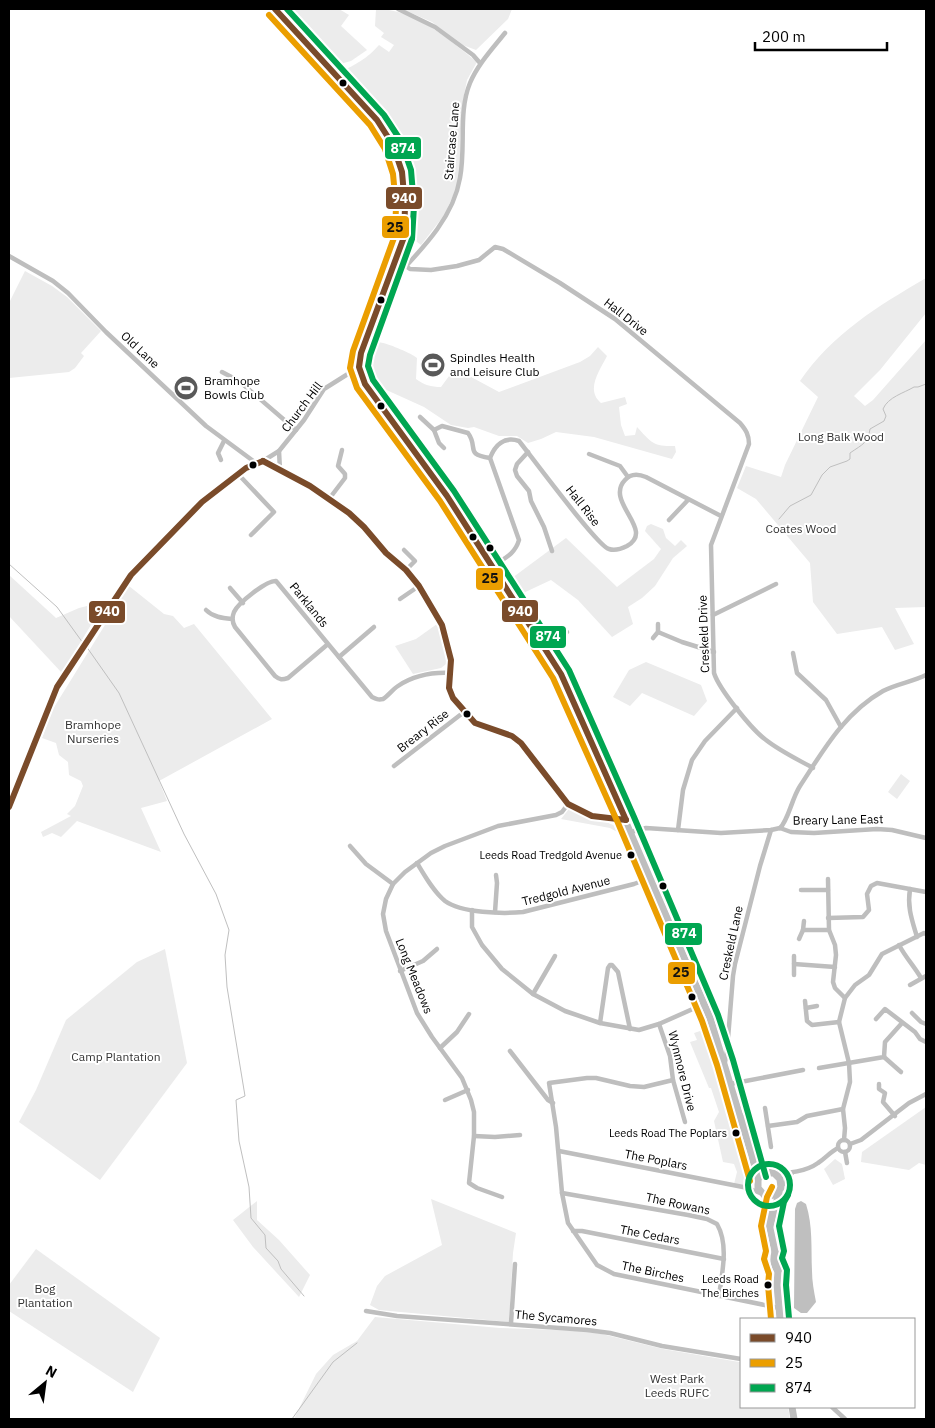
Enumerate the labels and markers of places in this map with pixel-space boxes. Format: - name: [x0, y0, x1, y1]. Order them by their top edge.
- unlabelled marker: [338, 78, 348, 88]
- unlabelled marker: [376, 295, 386, 305]
- place label: Spindles Health and Leisure Club: [450, 350, 539, 379]
- sports icon: Spindles Health and Leisure Club: [420, 352, 446, 378]
- place label: Bramhope Bowls Club: [204, 373, 264, 402]
- sports icon: Bramhope Bowls Club: [173, 375, 199, 401]
- unlabelled marker: [376, 401, 386, 411]
- unlabelled marker: [248, 460, 258, 470]
- unlabelled marker: [468, 532, 478, 542]
- unlabelled marker: [485, 543, 495, 553]
- unlabelled marker: [462, 709, 472, 719]
- place label: Leeds Road Tredgold Avenue: [480, 848, 622, 862]
- marker: Leeds Road Tredgold Avenue: [626, 850, 636, 860]
- unlabelled marker: [658, 881, 668, 891]
- unlabelled marker: [687, 992, 697, 1002]
- place label: Leeds Road The Poplars: [609, 1126, 727, 1140]
- marker: Leeds Road The Poplars: [731, 1128, 741, 1138]
- place label: Leeds Road The Birches: [701, 1272, 759, 1300]
- marker: Leeds Road The Birches: [763, 1280, 773, 1290]

